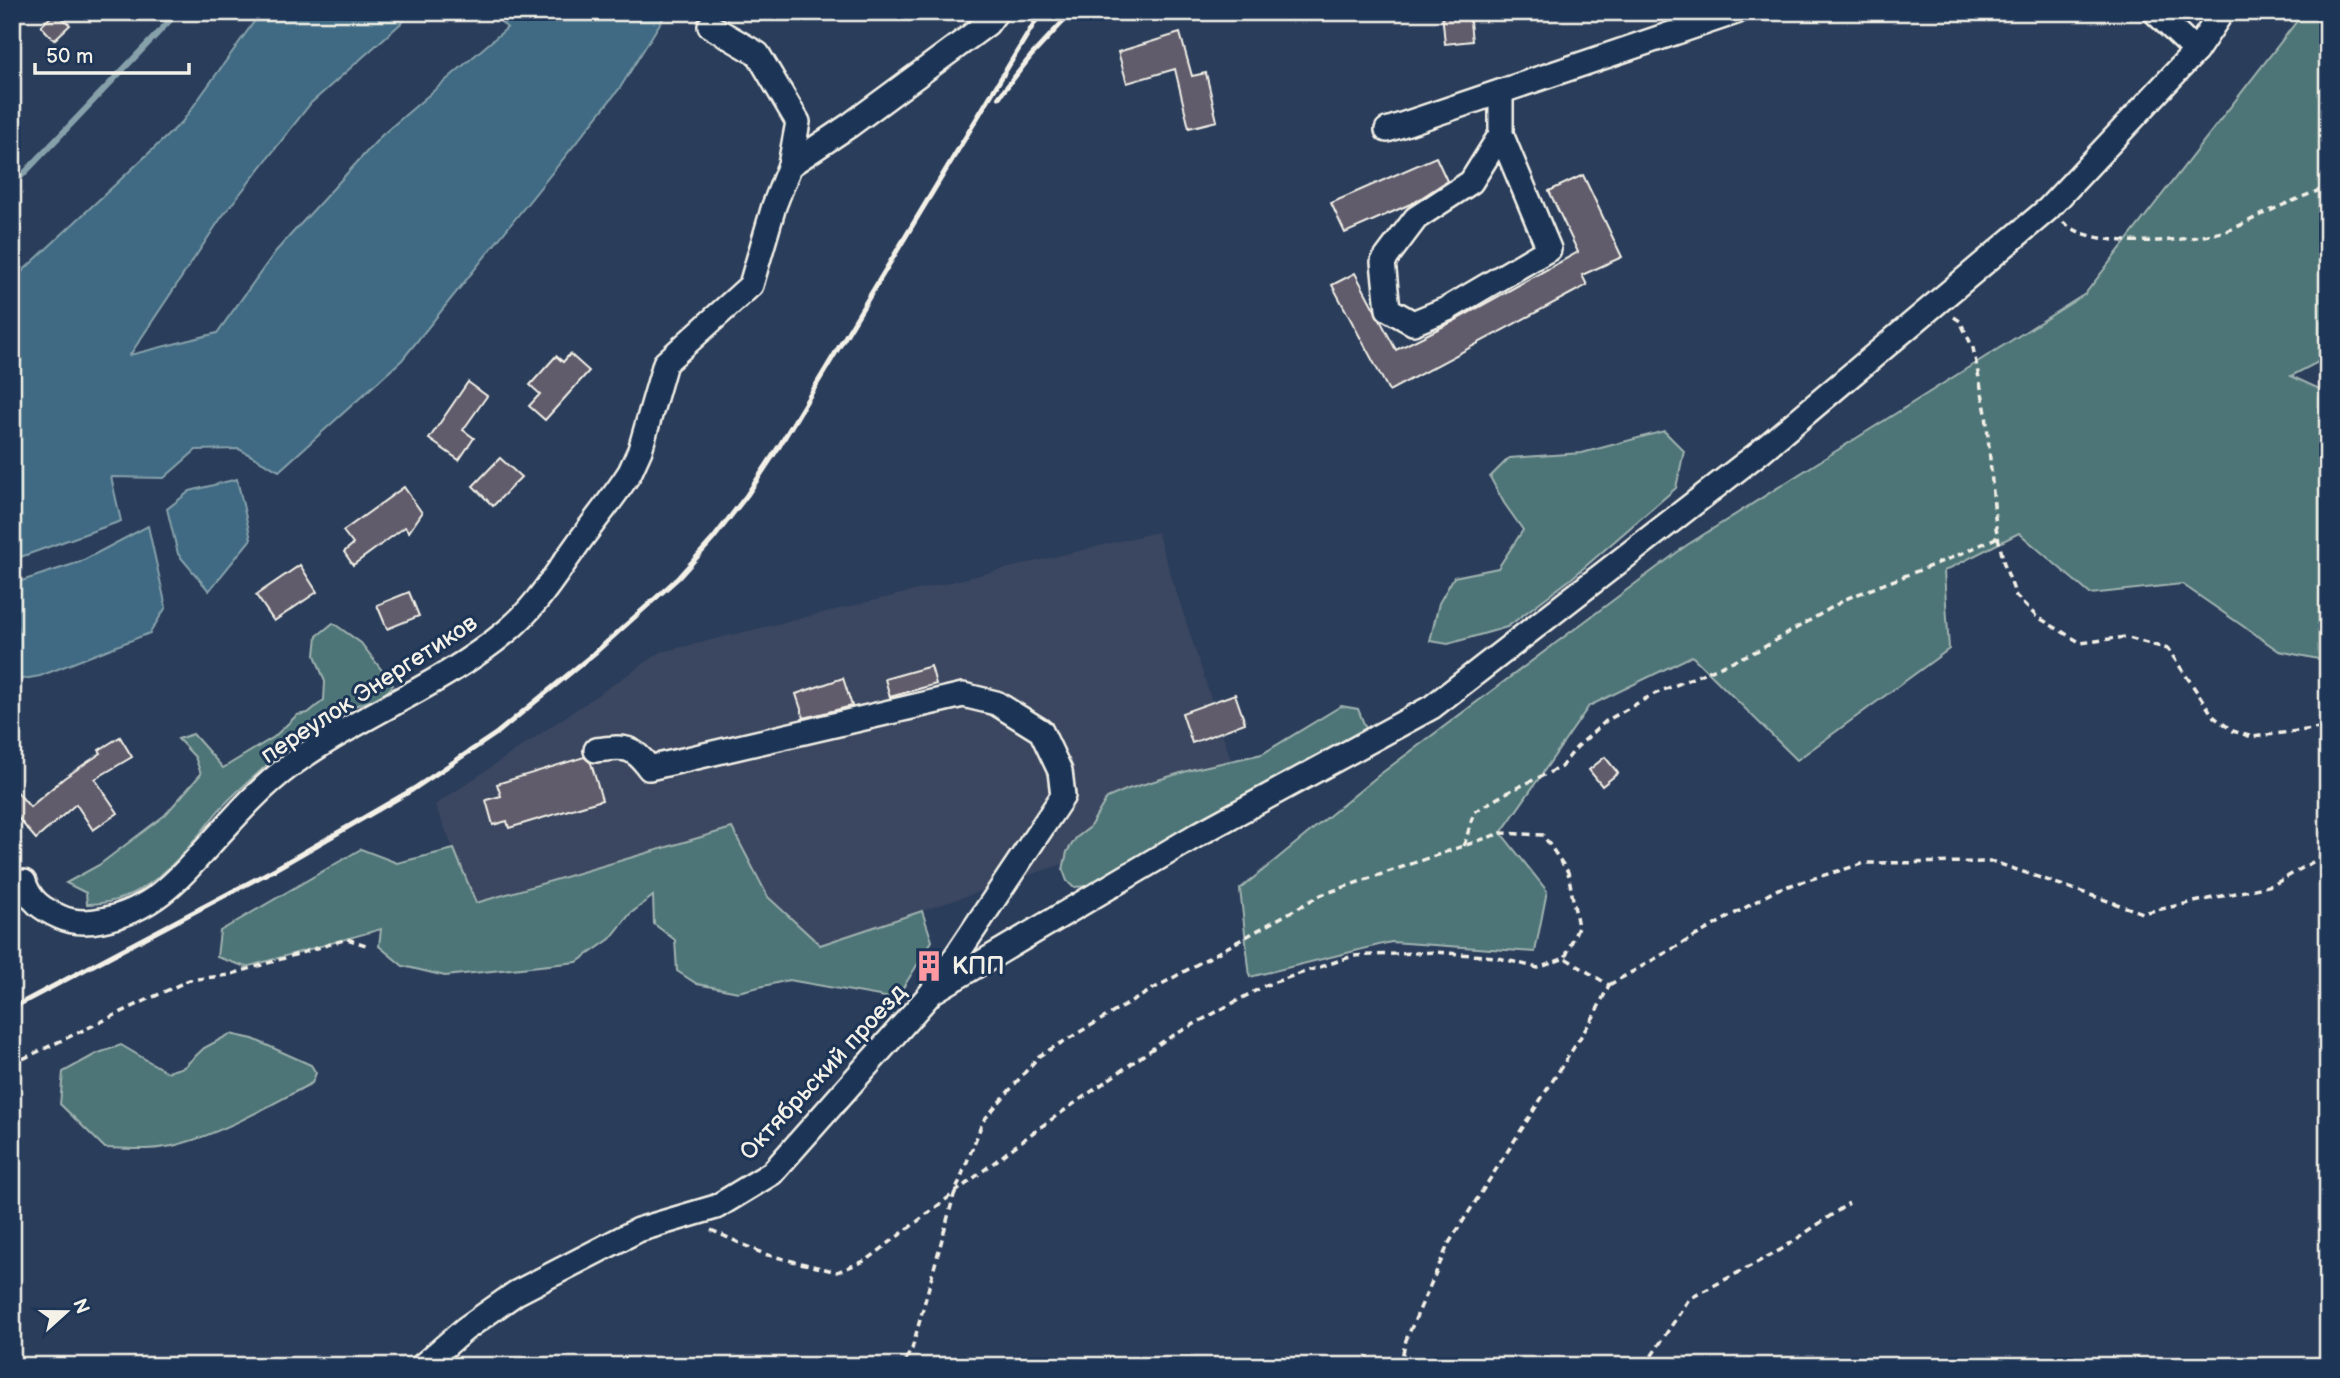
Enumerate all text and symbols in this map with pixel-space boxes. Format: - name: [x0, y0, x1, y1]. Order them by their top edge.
- scale bar: [35, 32, 189, 76]
- text: 50 m: [46, 44, 93, 69]
- street label: переулок Энергетиков: [255, 608, 483, 770]
- building icon: КПП: [912, 949, 946, 983]
- place label: КПП: [952, 952, 1004, 981]
- street label: Октябрьский проезд: [734, 977, 913, 1166]
- north arrow: [32, 1276, 102, 1346]
- text: N: [67, 1296, 94, 1317]

